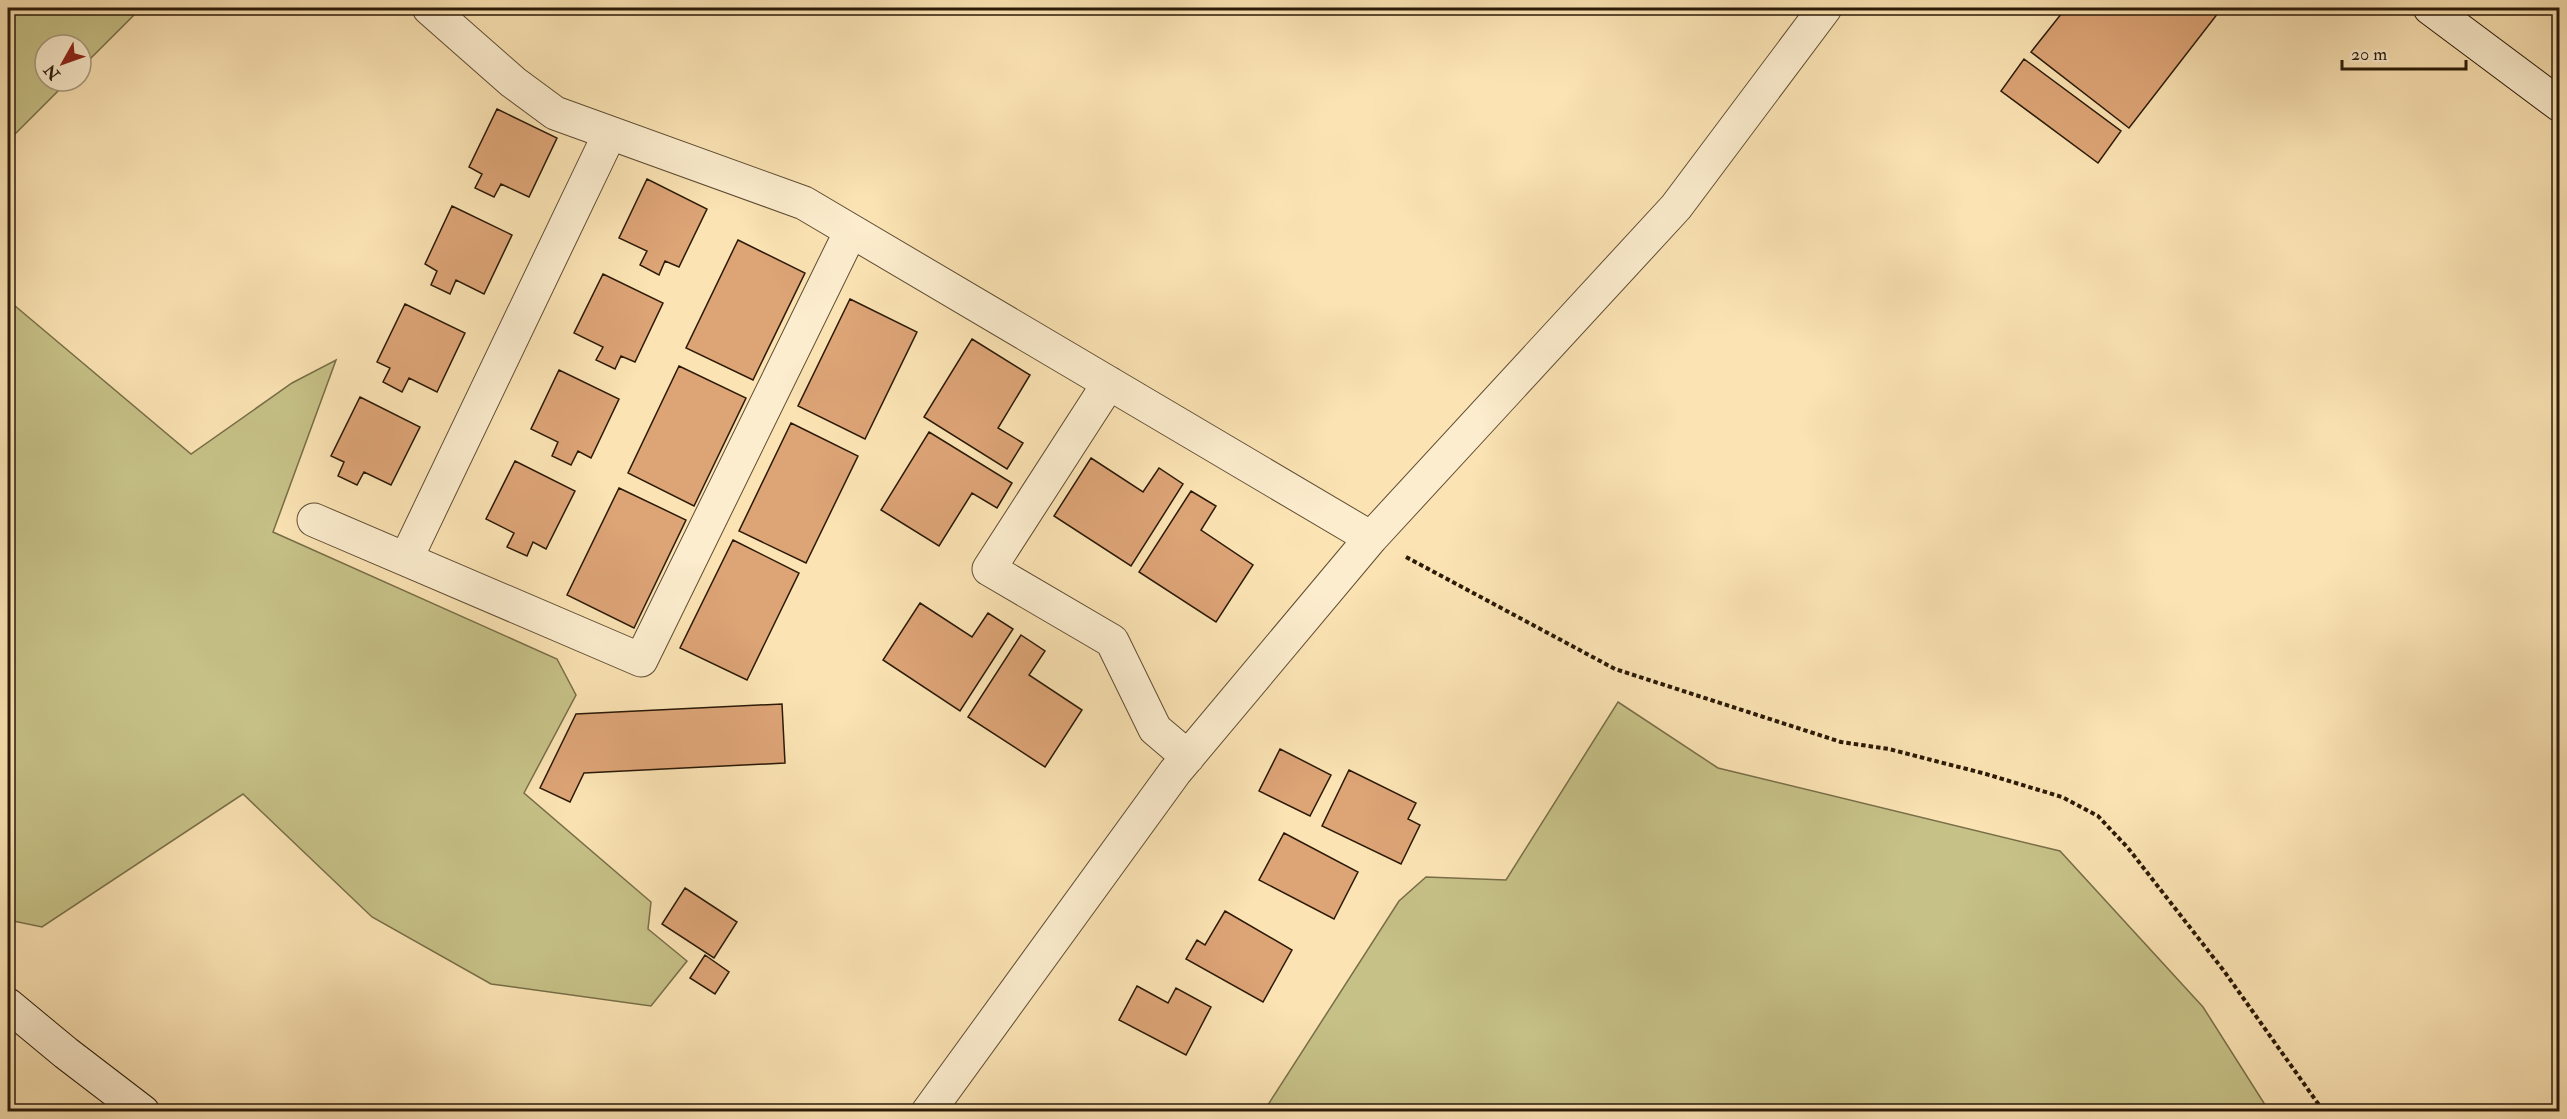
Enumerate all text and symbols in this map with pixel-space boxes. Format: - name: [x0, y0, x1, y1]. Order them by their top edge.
- north arrow: [33, 33, 93, 93]
- scale bar: [2342, 33, 2466, 71]
- text: 20 m: [2351, 43, 2387, 66]
- text: N: [40, 60, 65, 85]

